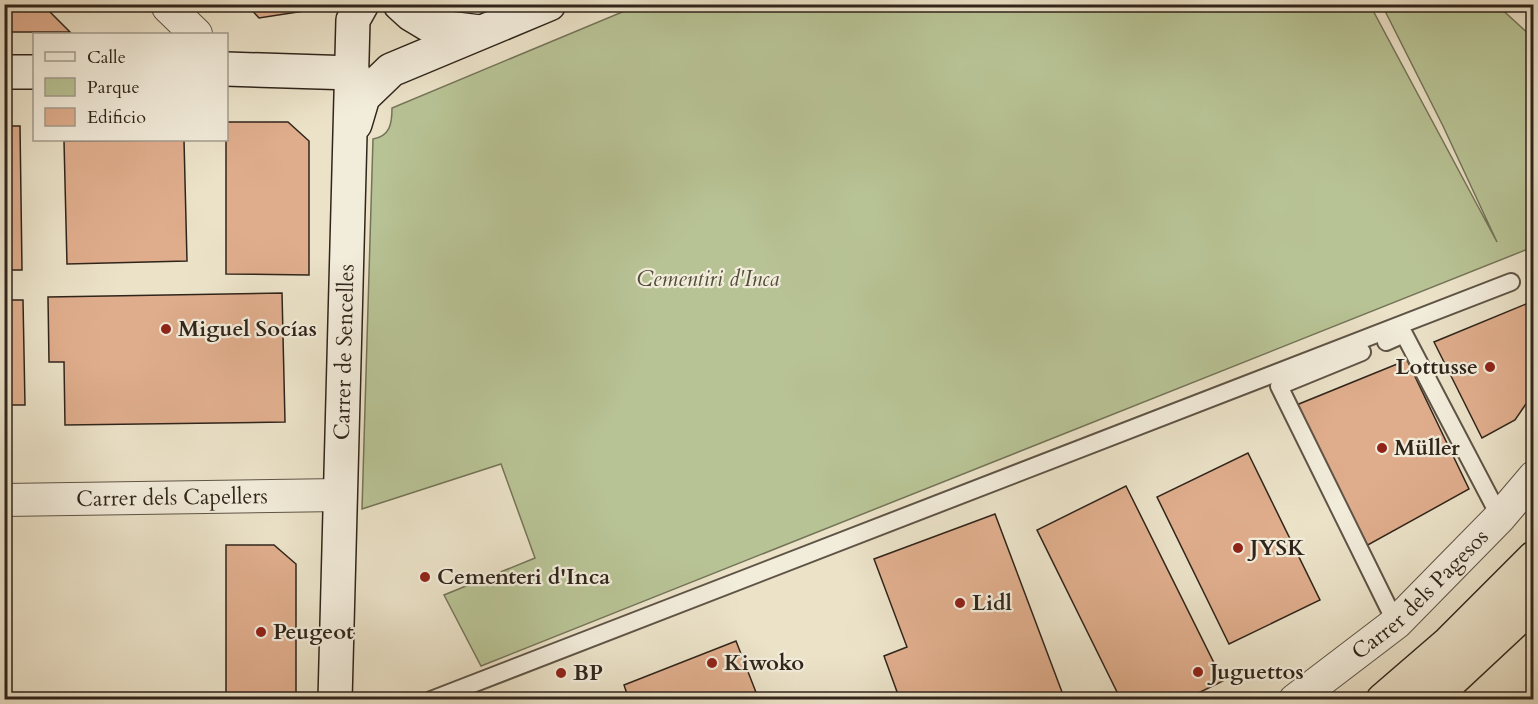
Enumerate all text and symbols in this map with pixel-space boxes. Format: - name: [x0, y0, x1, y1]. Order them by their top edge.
- legend: [33, 33, 228, 141]
- text: Calle: [87, 45, 126, 70]
- text: Parque: [87, 75, 140, 100]
- text: Edificio: [87, 105, 146, 130]
- street label: Carrer de Sencelles: [327, 264, 362, 441]
- park label: Cementiri d'Inca: [637, 264, 780, 294]
- place label: Miguel Socías: [178, 314, 317, 344]
- marker: Miguel Socías: [159, 322, 173, 336]
- place label: Lottusse: [1396, 352, 1478, 382]
- marker: Lottusse: [1483, 360, 1497, 374]
- place label: Müller: [1394, 433, 1460, 463]
- marker: Müller: [1375, 441, 1389, 455]
- street label: Carrer dels Capellers: [76, 481, 268, 514]
- street label: Carrer dels Pagesos: [1345, 522, 1495, 667]
- place label: JYSK: [1247, 533, 1305, 563]
- marker: JYSK: [1231, 541, 1245, 555]
- place label: Cementeri d'Inca: [437, 562, 610, 592]
- marker: Cementeri d'Inca: [418, 570, 432, 584]
- place label: Lidl: [972, 588, 1012, 618]
- marker: Lidl: [953, 596, 967, 610]
- place label: Peugeot: [273, 617, 354, 647]
- marker: Peugeot: [254, 625, 268, 639]
- place label: Kiwoko: [724, 648, 804, 678]
- marker: Kiwoko: [705, 656, 719, 670]
- place label: Juguettos: [1207, 657, 1304, 687]
- place label: BP: [573, 658, 603, 688]
- marker: Juguettos: [1191, 665, 1205, 679]
- marker: BP: [554, 666, 568, 680]

